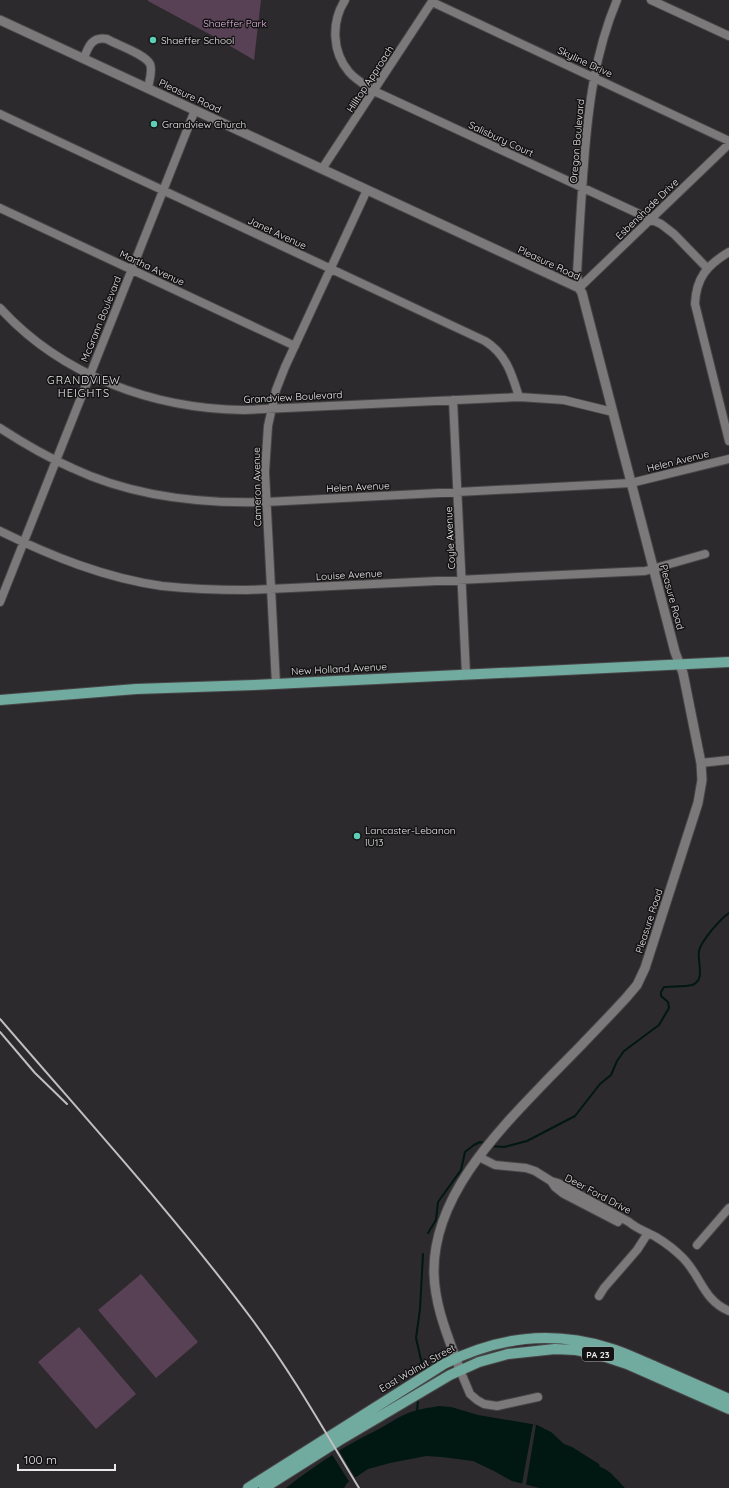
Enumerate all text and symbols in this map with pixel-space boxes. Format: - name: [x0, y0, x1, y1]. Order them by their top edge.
- park label: Shaeffer Park: [203, 17, 267, 30]
- place label: Shaeffer School: [161, 34, 234, 47]
- marker: Shaeffer School: [148, 35, 158, 45]
- street label: Hilltop Approach: [344, 43, 396, 115]
- street label: Skyline Drive: [555, 44, 615, 81]
- street label: Pleasure Road: [157, 76, 223, 116]
- street label: Oregon Boulevard: [567, 98, 587, 184]
- place label: Grandview Church: [162, 118, 246, 131]
- street label: Salisbury Court: [466, 118, 536, 160]
- marker: Grandview Church: [149, 119, 159, 129]
- street label: Esbenshade Drive: [613, 175, 682, 242]
- street label: Janet Avenue: [245, 214, 309, 252]
- street label: Pleasure Road: [516, 243, 582, 283]
- street label: Martha Avenue: [117, 247, 187, 289]
- street label: McGrann Boulevard: [78, 274, 124, 364]
- district label: GRANDVIEW HEIGHTS: [47, 373, 121, 400]
- street label: Grandview Boulevard: [243, 388, 343, 406]
- street label: Cameron Avenue: [250, 447, 264, 527]
- street label: Helen Avenue: [646, 447, 711, 475]
- street label: Helen Avenue: [326, 479, 390, 495]
- street label: Coyle Avenue: [442, 506, 458, 570]
- street label: Pleasure Road: [657, 563, 687, 631]
- street label: Louise Avenue: [315, 567, 383, 583]
- street label: New Holland Avenue: [291, 660, 388, 678]
- place label: Lancaster-Lebanon IU13: [365, 824, 456, 849]
- marker: Lancaster-Lebanon IU13: [352, 831, 362, 841]
- street label: Pleasure Road: [632, 887, 666, 955]
- street label: Deer Ford Drive: [563, 1171, 634, 1217]
- street label: East Walnut Street: [377, 1341, 458, 1395]
- road number: PA 23: [582, 1347, 614, 1361]
- scale bar: [18, 1446, 115, 1472]
- text: 100 m: [24, 1452, 57, 1467]

